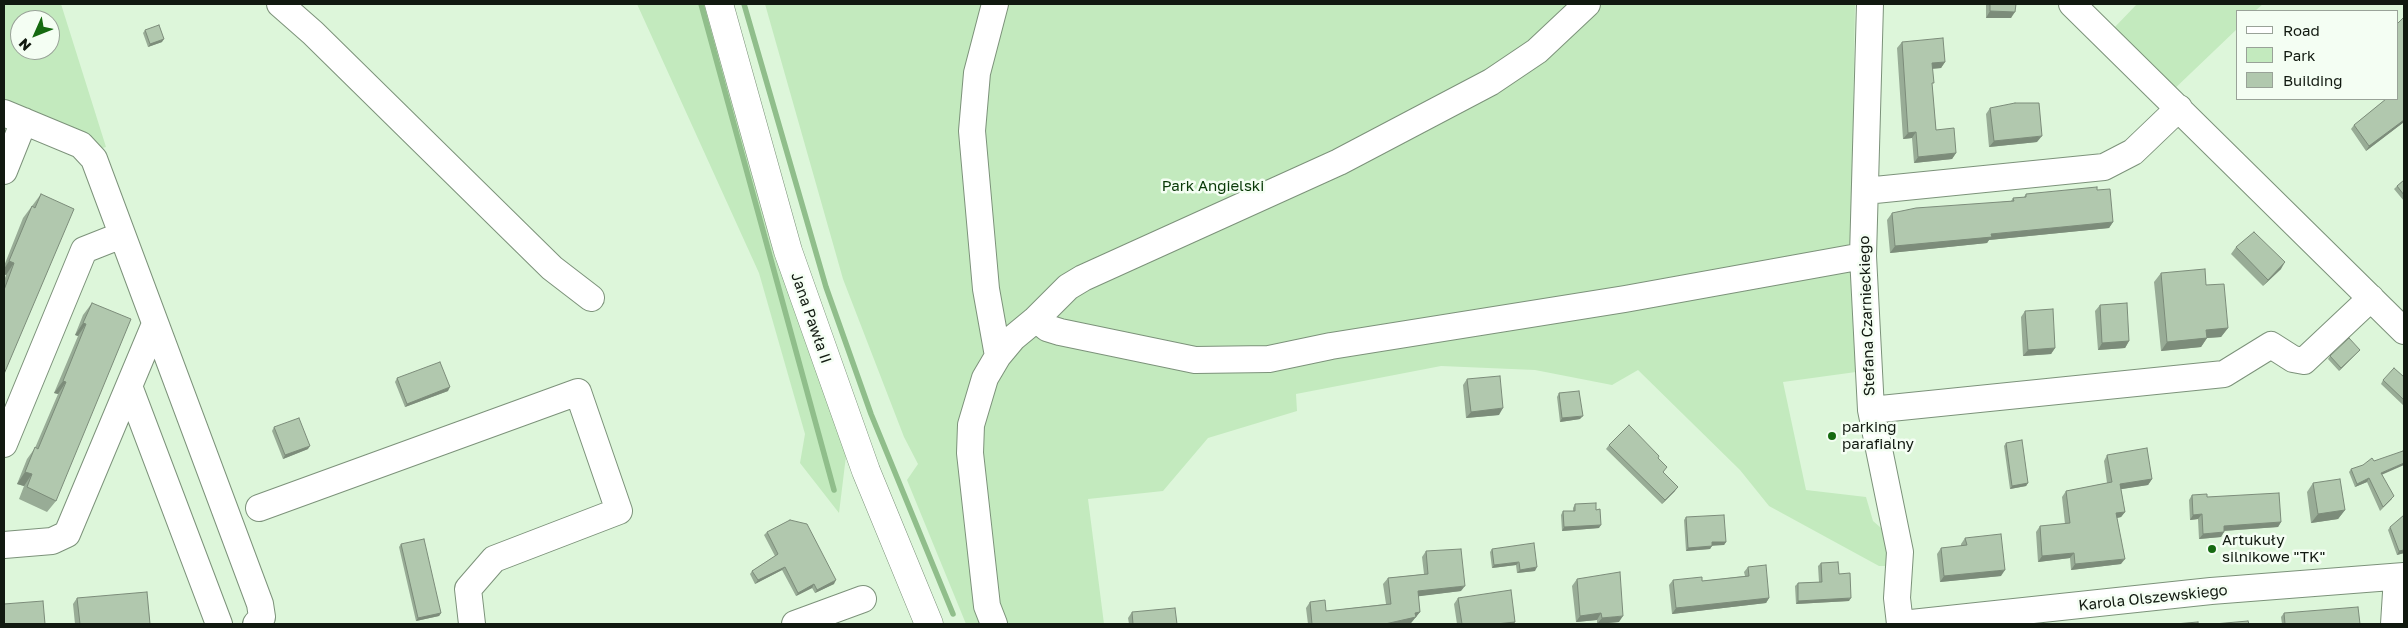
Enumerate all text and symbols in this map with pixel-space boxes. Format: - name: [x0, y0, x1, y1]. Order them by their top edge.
- north arrow: [10, 10, 60, 60]
- legend: [2236, 10, 2398, 100]
- text: Road: [2283, 21, 2320, 39]
- text: N: [15, 35, 34, 55]
- text: Park: [2283, 46, 2315, 64]
- text: Building: [2283, 71, 2343, 89]
- park label: Park Angielski: [1162, 177, 1264, 195]
- street label: Stefana Czarnieckiego: [1855, 235, 1879, 397]
- street label: Jana Pawła II: [787, 270, 835, 366]
- place label: parking parafialny: [1842, 418, 1914, 453]
- marker: parking parafialny: [1826, 430, 1838, 442]
- place label: Artukuły silnikowe "TK": [2222, 531, 2325, 566]
- marker: Artukuły silnikowe "TK": [2206, 543, 2218, 555]
- street label: Karola Olszewskiego: [2077, 581, 2229, 615]

